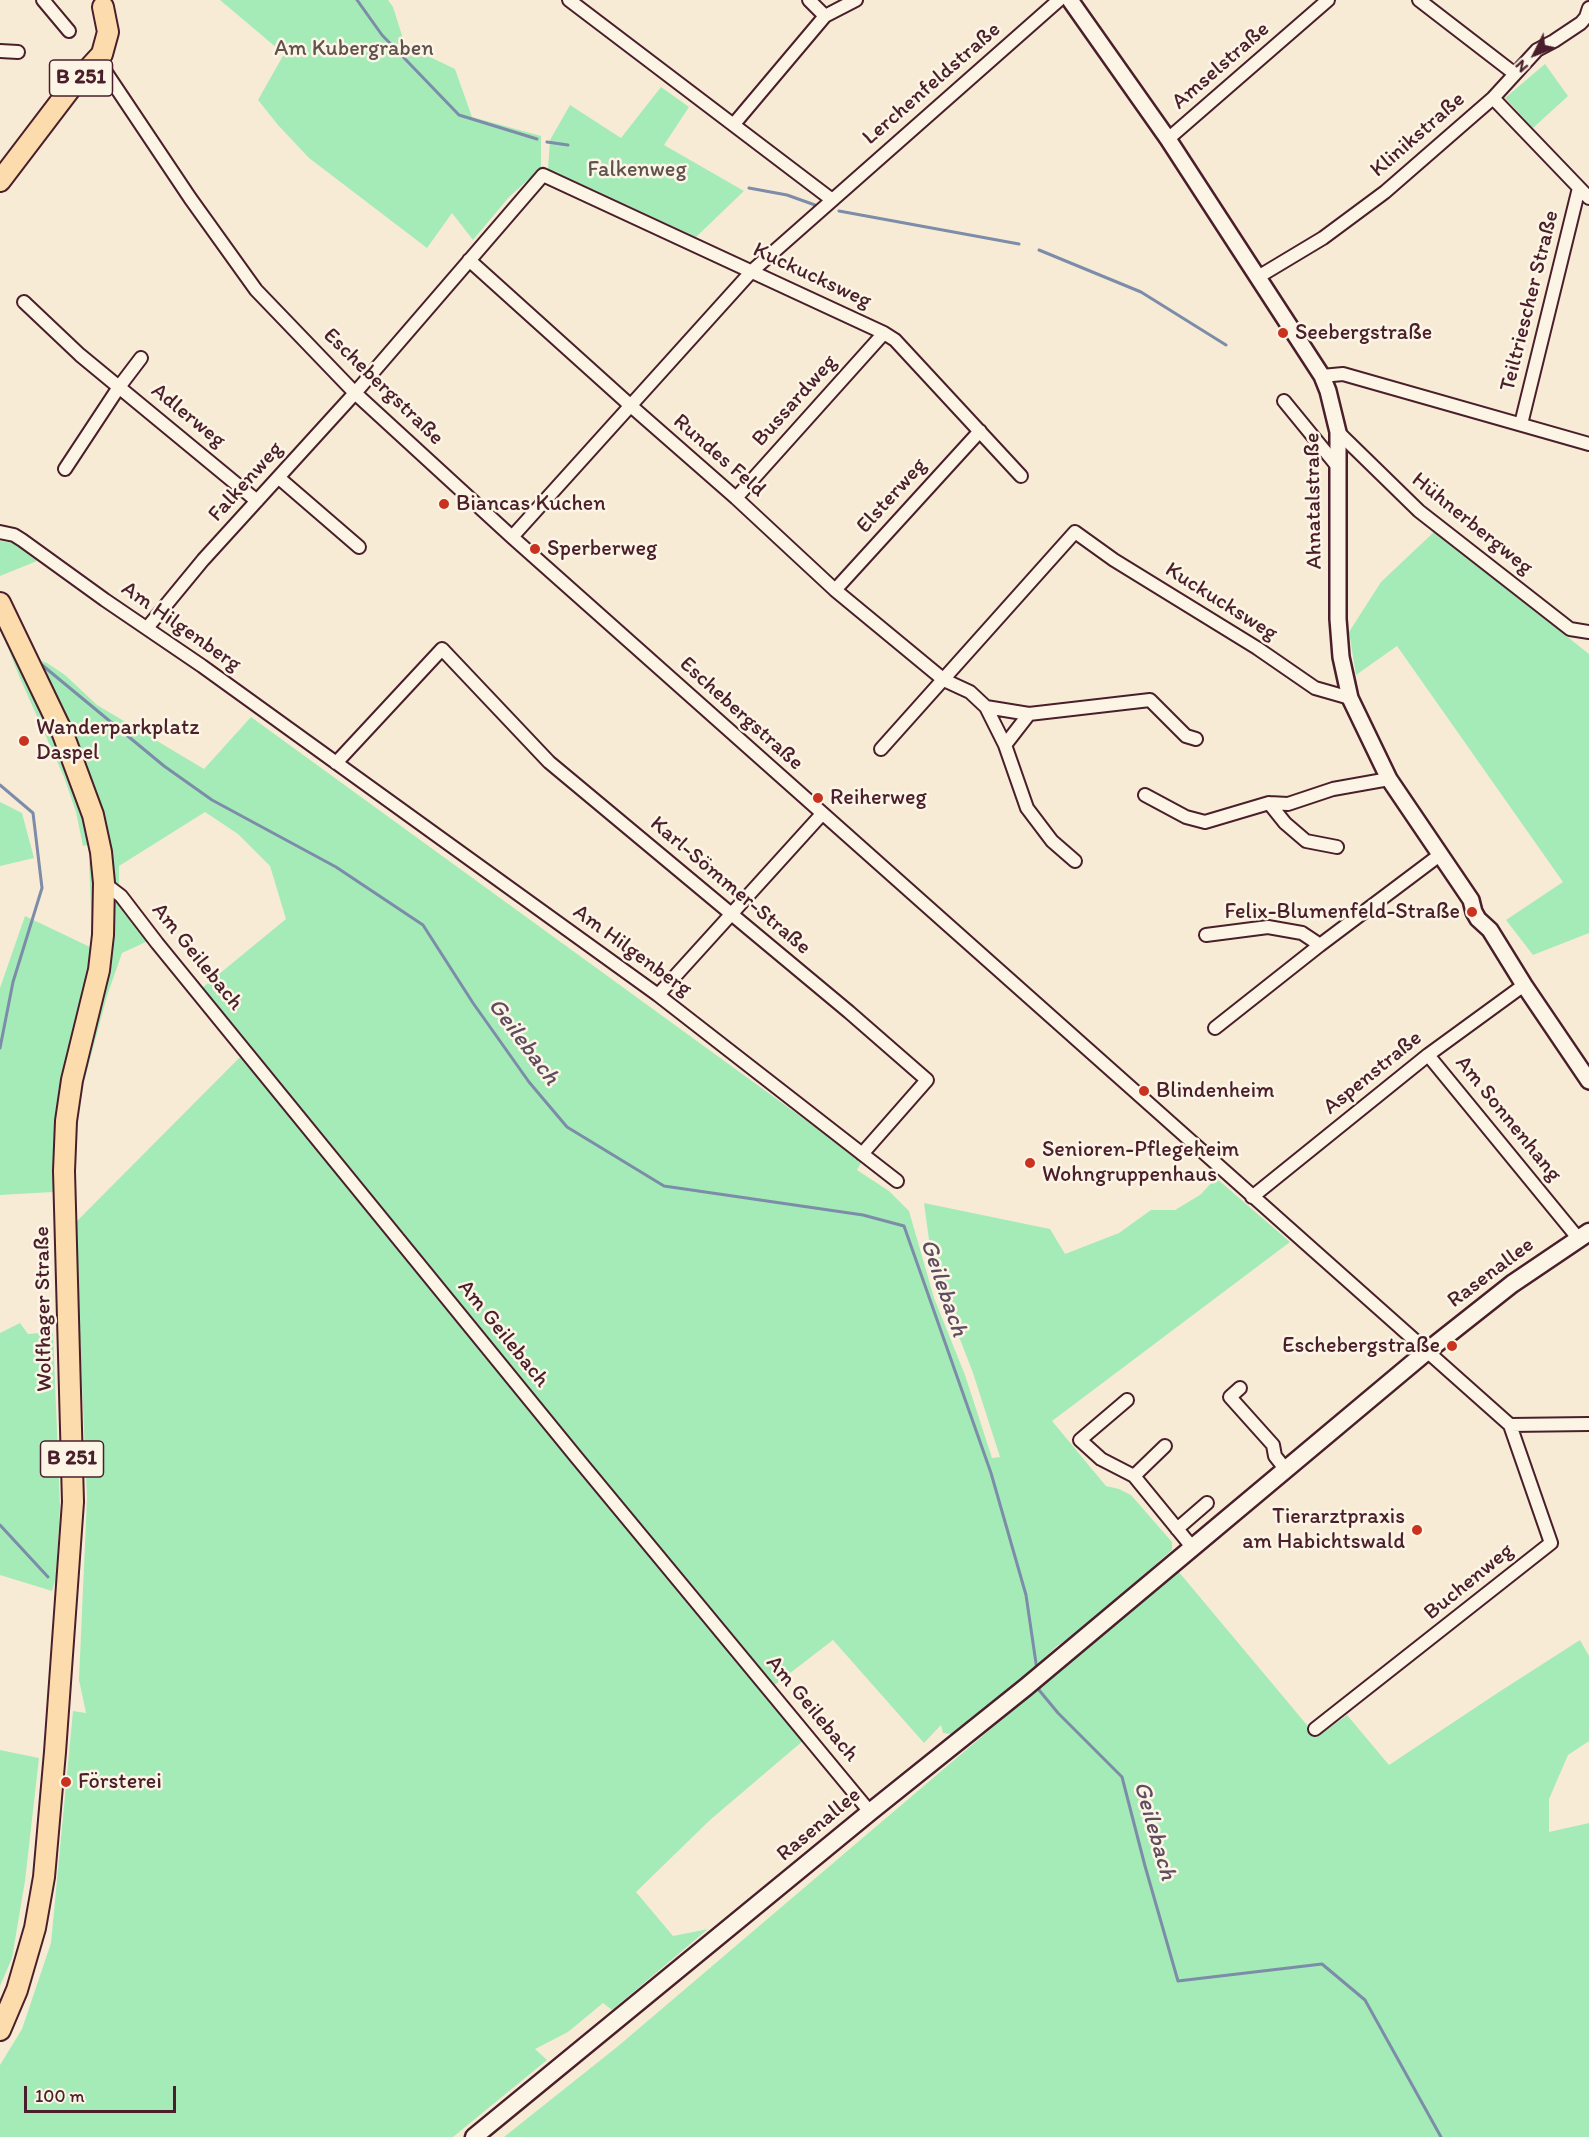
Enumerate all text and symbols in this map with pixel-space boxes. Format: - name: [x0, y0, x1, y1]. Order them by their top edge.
- street label: Amselstraße: [1167, 16, 1275, 116]
- street label: Lerchenfeldstraße: [858, 17, 1006, 151]
- north arrow: [1505, 24, 1565, 84]
- park label: Am Kubergraben: [274, 36, 434, 62]
- text: N: [1511, 56, 1532, 77]
- road number: B 251: [50, 60, 112, 96]
- street label: Klinikstraße: [1365, 87, 1471, 183]
- park label: Falkenweg: [587, 157, 687, 183]
- street label: Teiltriescher Straße: [1495, 208, 1565, 394]
- street label: Kuckucksweg: [748, 237, 876, 315]
- place label: Seebergstraße: [1295, 320, 1432, 346]
- street label: Eschebergstraße: [317, 323, 449, 451]
- marker: Seebergstraße: [1276, 326, 1290, 340]
- street label: Bussardweg: [747, 350, 843, 452]
- street label: Adlerweg: [145, 378, 231, 454]
- street label: Rundes Feld: [667, 409, 771, 503]
- street label: Ahnatalstraße: [1300, 432, 1328, 570]
- street label: Falkenweg: [203, 436, 289, 528]
- street label: Elsterweg: [851, 453, 933, 539]
- street label: Hühnerbergweg: [1406, 467, 1538, 581]
- place label: Biancas Kuchen: [456, 491, 606, 517]
- marker: Biancas Kuchen: [437, 497, 451, 511]
- place label: Sperberweg: [547, 536, 657, 562]
- marker: Sperberweg: [528, 542, 542, 556]
- street label: Kuckucksweg: [1160, 557, 1282, 647]
- street label: Am Hilgenberg: [116, 576, 246, 678]
- street label: Eschebergstraße: [674, 651, 808, 777]
- place label: Wanderparkplatz Daspel: [36, 715, 199, 766]
- marker: Wanderparkplatz Daspel: [17, 734, 31, 748]
- place label: Reiherweg: [830, 785, 927, 811]
- marker: Reiherweg: [811, 791, 825, 805]
- street label: Karl-Sömmer-Straße: [644, 811, 816, 961]
- street label: Am Geilebach: [146, 898, 248, 1016]
- street label: Am Hilgenberg: [567, 899, 697, 1003]
- place label: Felix-Blumenfeld-Straße: [1224, 899, 1460, 925]
- marker: Felix-Blumenfeld-Straße: [1465, 905, 1479, 919]
- water label: Geilebach: [481, 993, 565, 1091]
- street label: Aspenstraße: [1318, 1025, 1428, 1121]
- street label: Am Sonnenhang: [1449, 1051, 1567, 1187]
- place label: Blindenheim: [1156, 1078, 1275, 1104]
- marker: Blindenheim: [1137, 1084, 1151, 1098]
- place label: Senioren-Pflegeheim Wohngruppenhaus: [1042, 1137, 1239, 1188]
- marker: Senioren-Pflegeheim Wohngruppenhaus: [1023, 1156, 1037, 1170]
- street label: Wolfhager Straße: [29, 1226, 59, 1392]
- street label: Rasenallee: [1443, 1232, 1539, 1314]
- water label: Geilebach: [913, 1235, 973, 1341]
- street label: Am Geilebach: [452, 1275, 554, 1393]
- place label: Eschebergstraße: [1282, 1333, 1440, 1359]
- marker: Eschebergstraße: [1445, 1339, 1459, 1353]
- road number: B 251: [40, 1441, 104, 1477]
- place label: Tierarztpraxis am Habichtswald: [1242, 1504, 1405, 1556]
- marker: Tierarztpraxis am Habichtswald: [1410, 1523, 1424, 1537]
- street label: Buchenweg: [1419, 1538, 1519, 1626]
- street label: Am Geilebach: [760, 1650, 864, 1768]
- place label: Försterei: [78, 1769, 162, 1795]
- marker: Försterei: [59, 1775, 73, 1789]
- water label: Geilebach: [1126, 1778, 1182, 1884]
- street label: Rasenallee: [772, 1782, 866, 1868]
- scale bar: [27, 2074, 178, 2112]
- text: 100 m: [35, 2085, 85, 2107]

